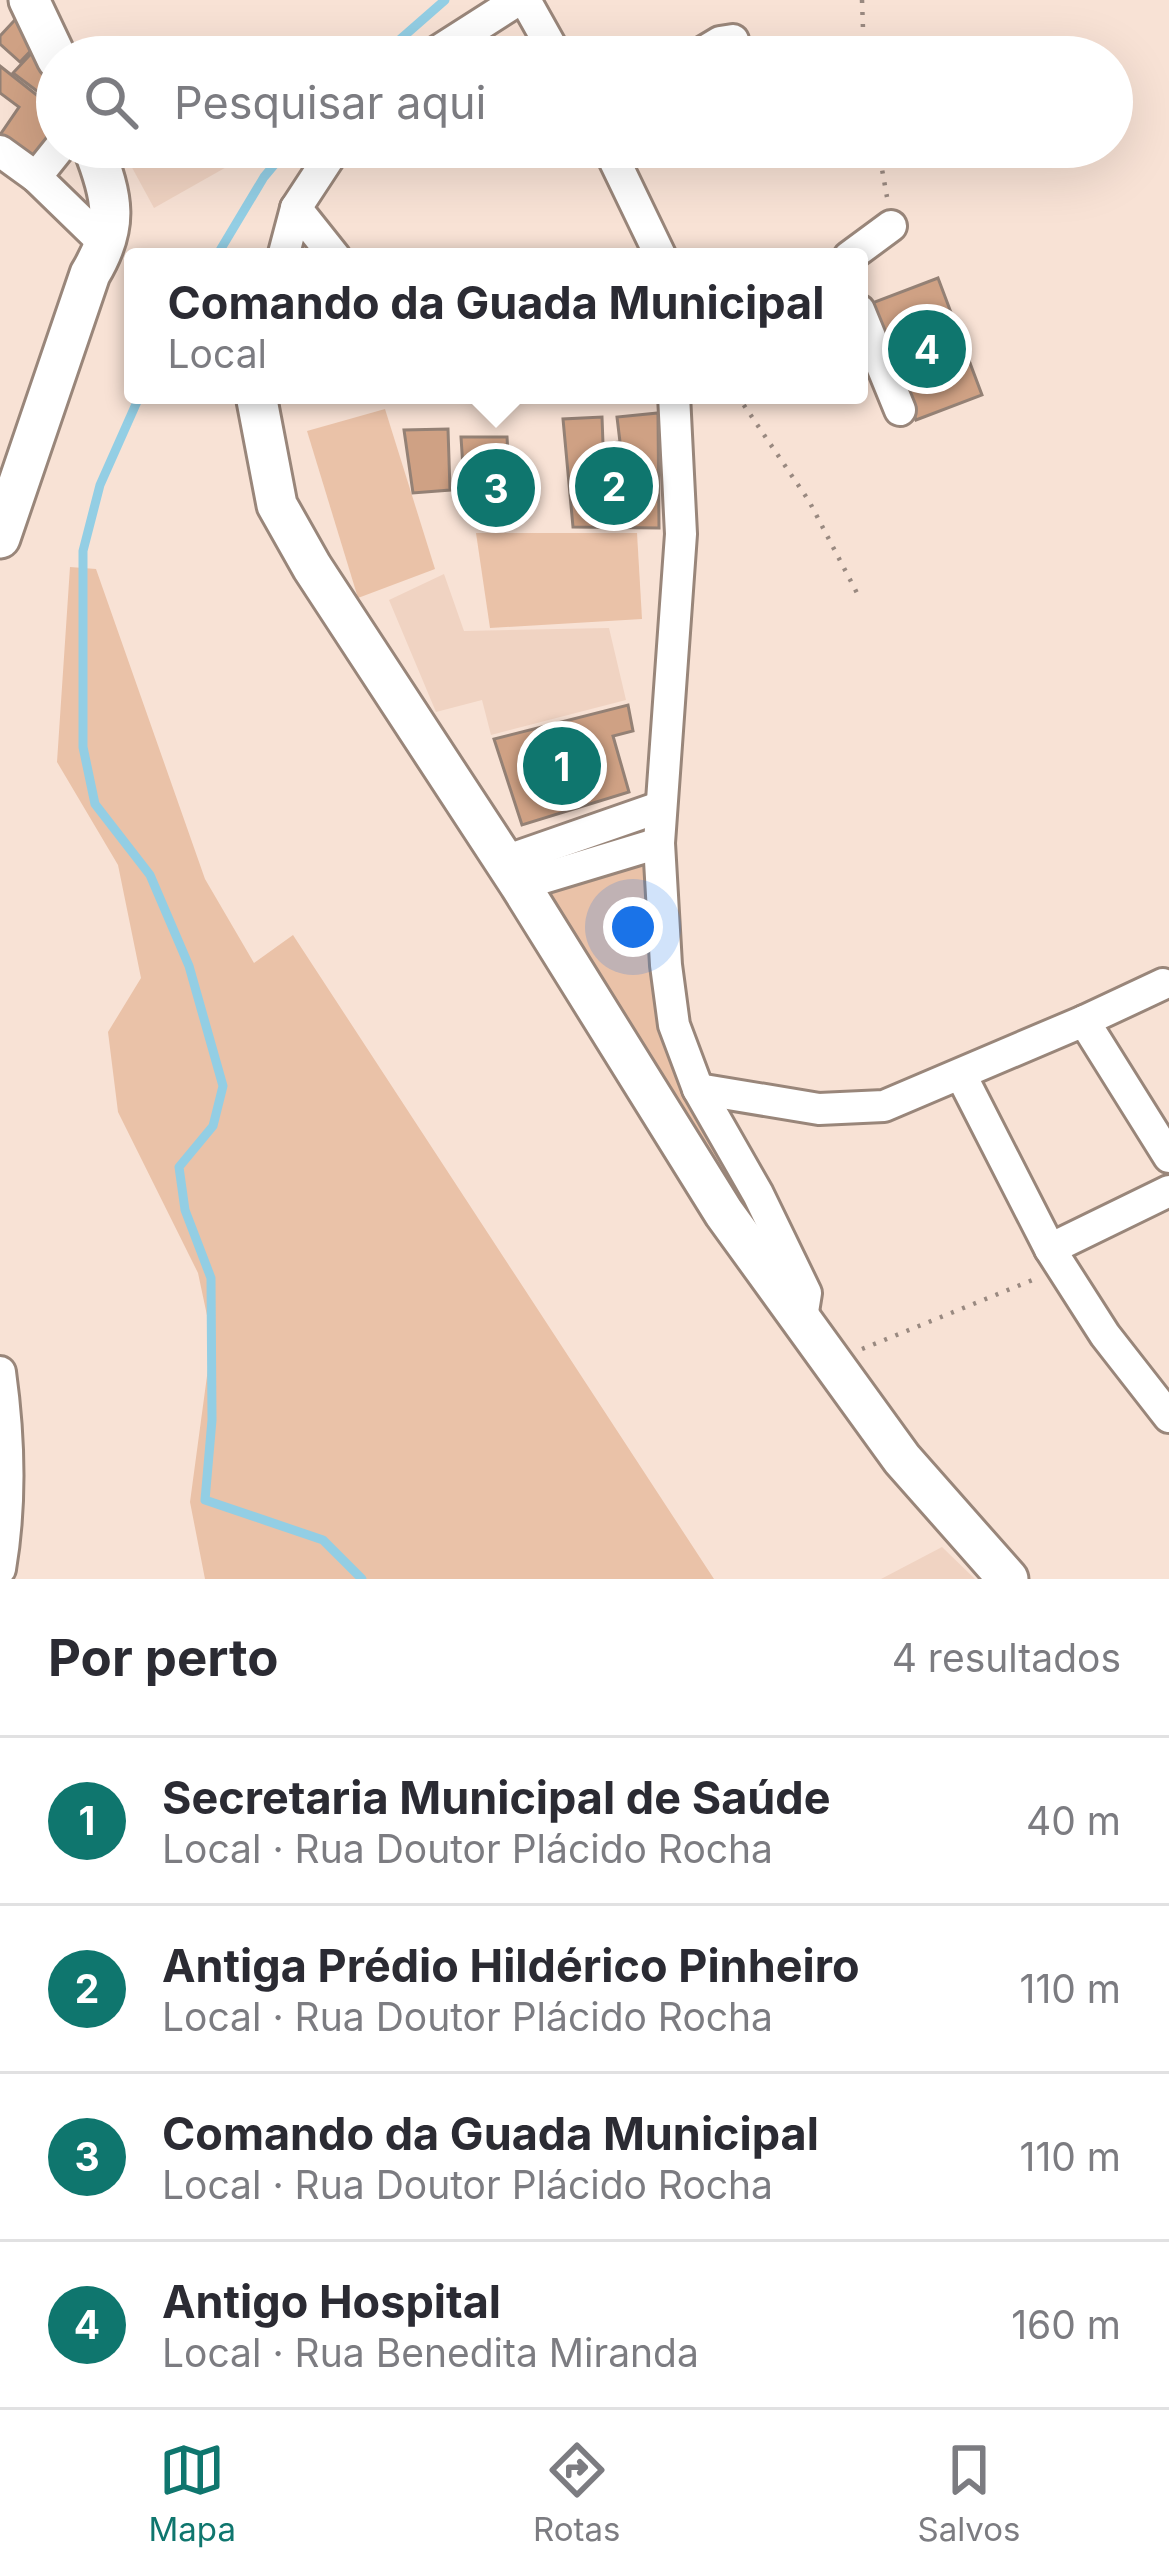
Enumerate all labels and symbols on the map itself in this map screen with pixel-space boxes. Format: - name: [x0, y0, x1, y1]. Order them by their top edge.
- pin: 4: [888, 304, 966, 394]
- pin: 2: [575, 441, 653, 531]
- pin: 3: [457, 443, 535, 533]
- pin: 1: [523, 721, 601, 811]
- your location: [603, 897, 663, 957]

